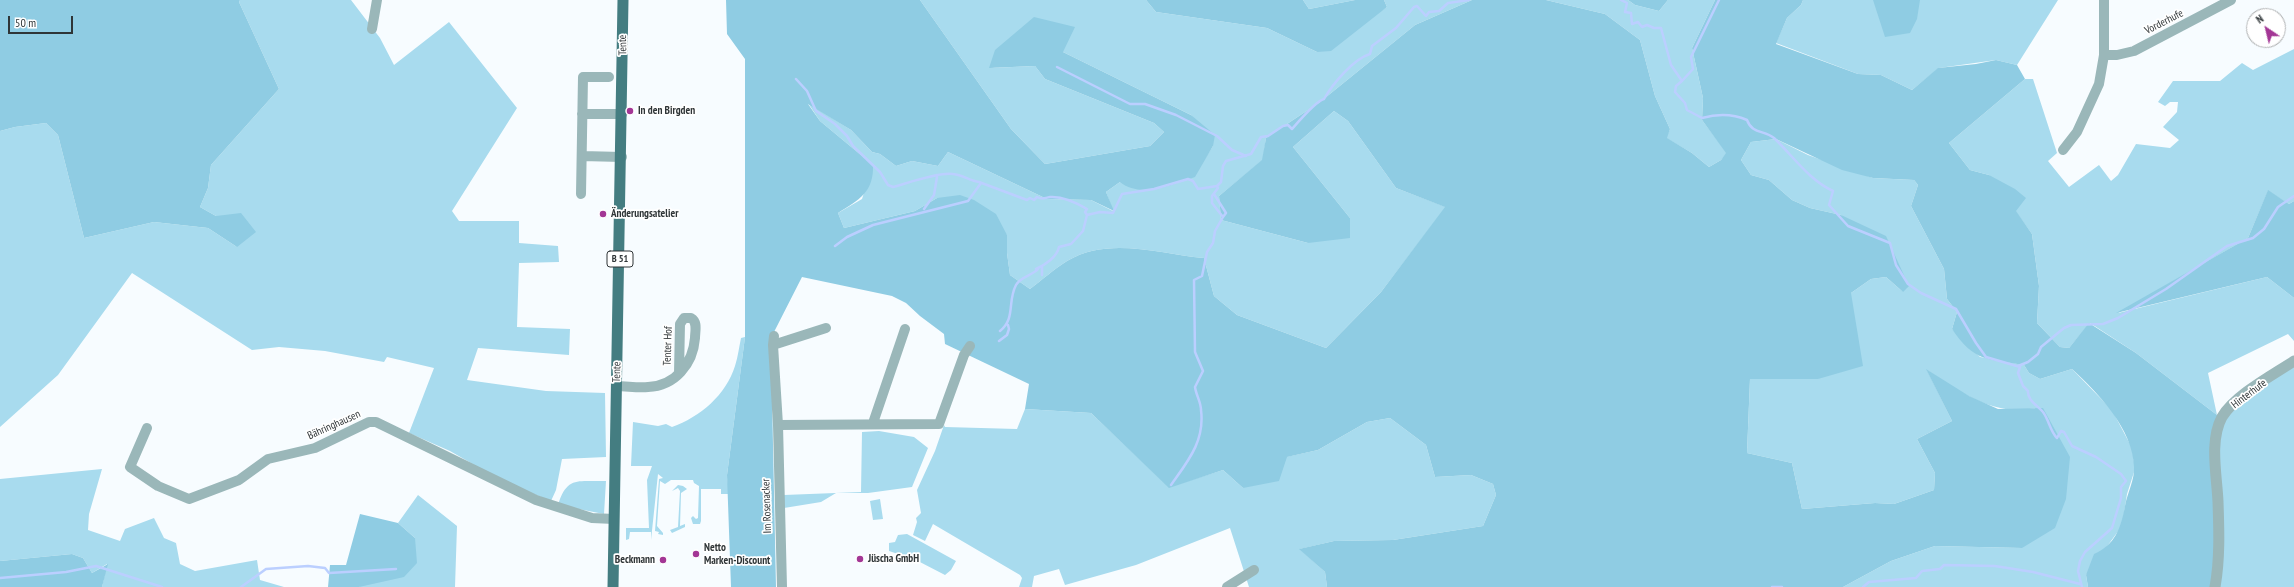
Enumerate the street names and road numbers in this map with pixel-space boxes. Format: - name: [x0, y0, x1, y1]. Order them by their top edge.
- street label: Vorderhufe: [2142, 7, 2186, 37]
- street label: Tente: [616, 35, 630, 55]
- road number: B 51: [607, 251, 633, 267]
- street label: Tenter Hof: [661, 326, 675, 366]
- street label: Tente: [610, 361, 624, 383]
- street label: Hinterhufe: [2229, 377, 2269, 411]
- street label: Bähringhausen: [306, 407, 362, 443]
- street label: Im Rosenacker: [759, 478, 775, 534]

